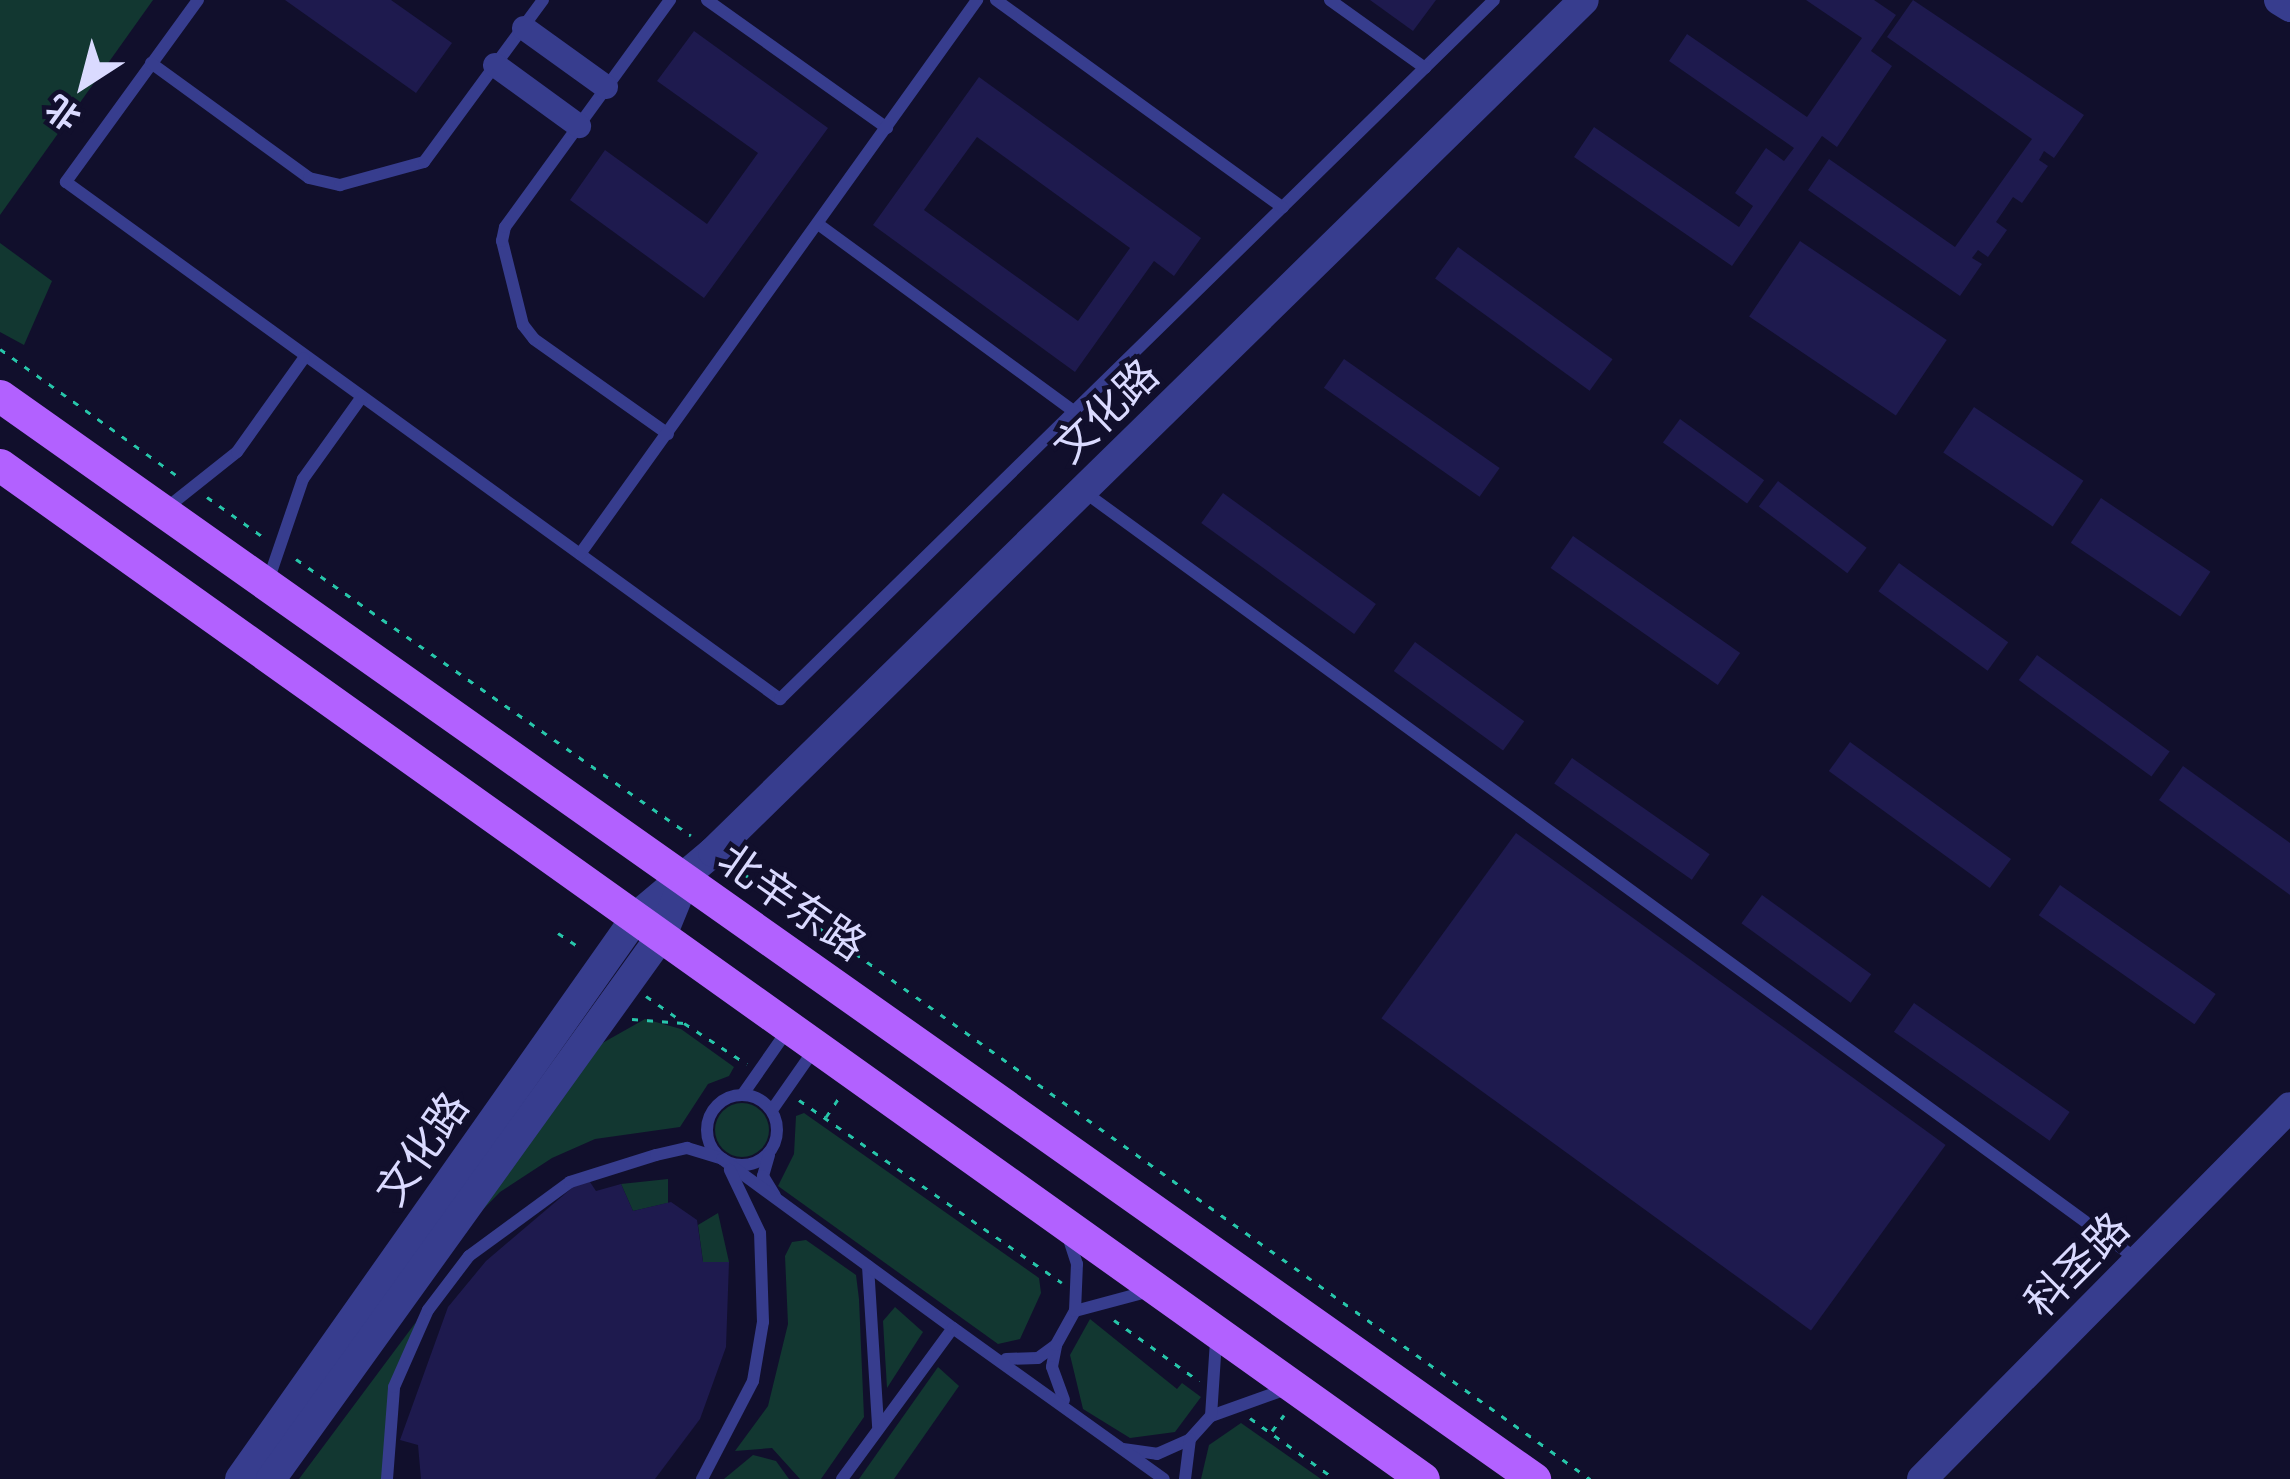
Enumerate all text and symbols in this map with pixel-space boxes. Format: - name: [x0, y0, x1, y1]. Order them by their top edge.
- north arrow: [24, 24, 144, 144]
- text: 北: [36, 86, 89, 141]
- street label: 文化路: [1042, 348, 1168, 472]
- street label: 北辛东路: [710, 832, 876, 970]
- street label: 文化路: [364, 1082, 478, 1214]
- street label: 科圣路: [2014, 1202, 2138, 1326]

